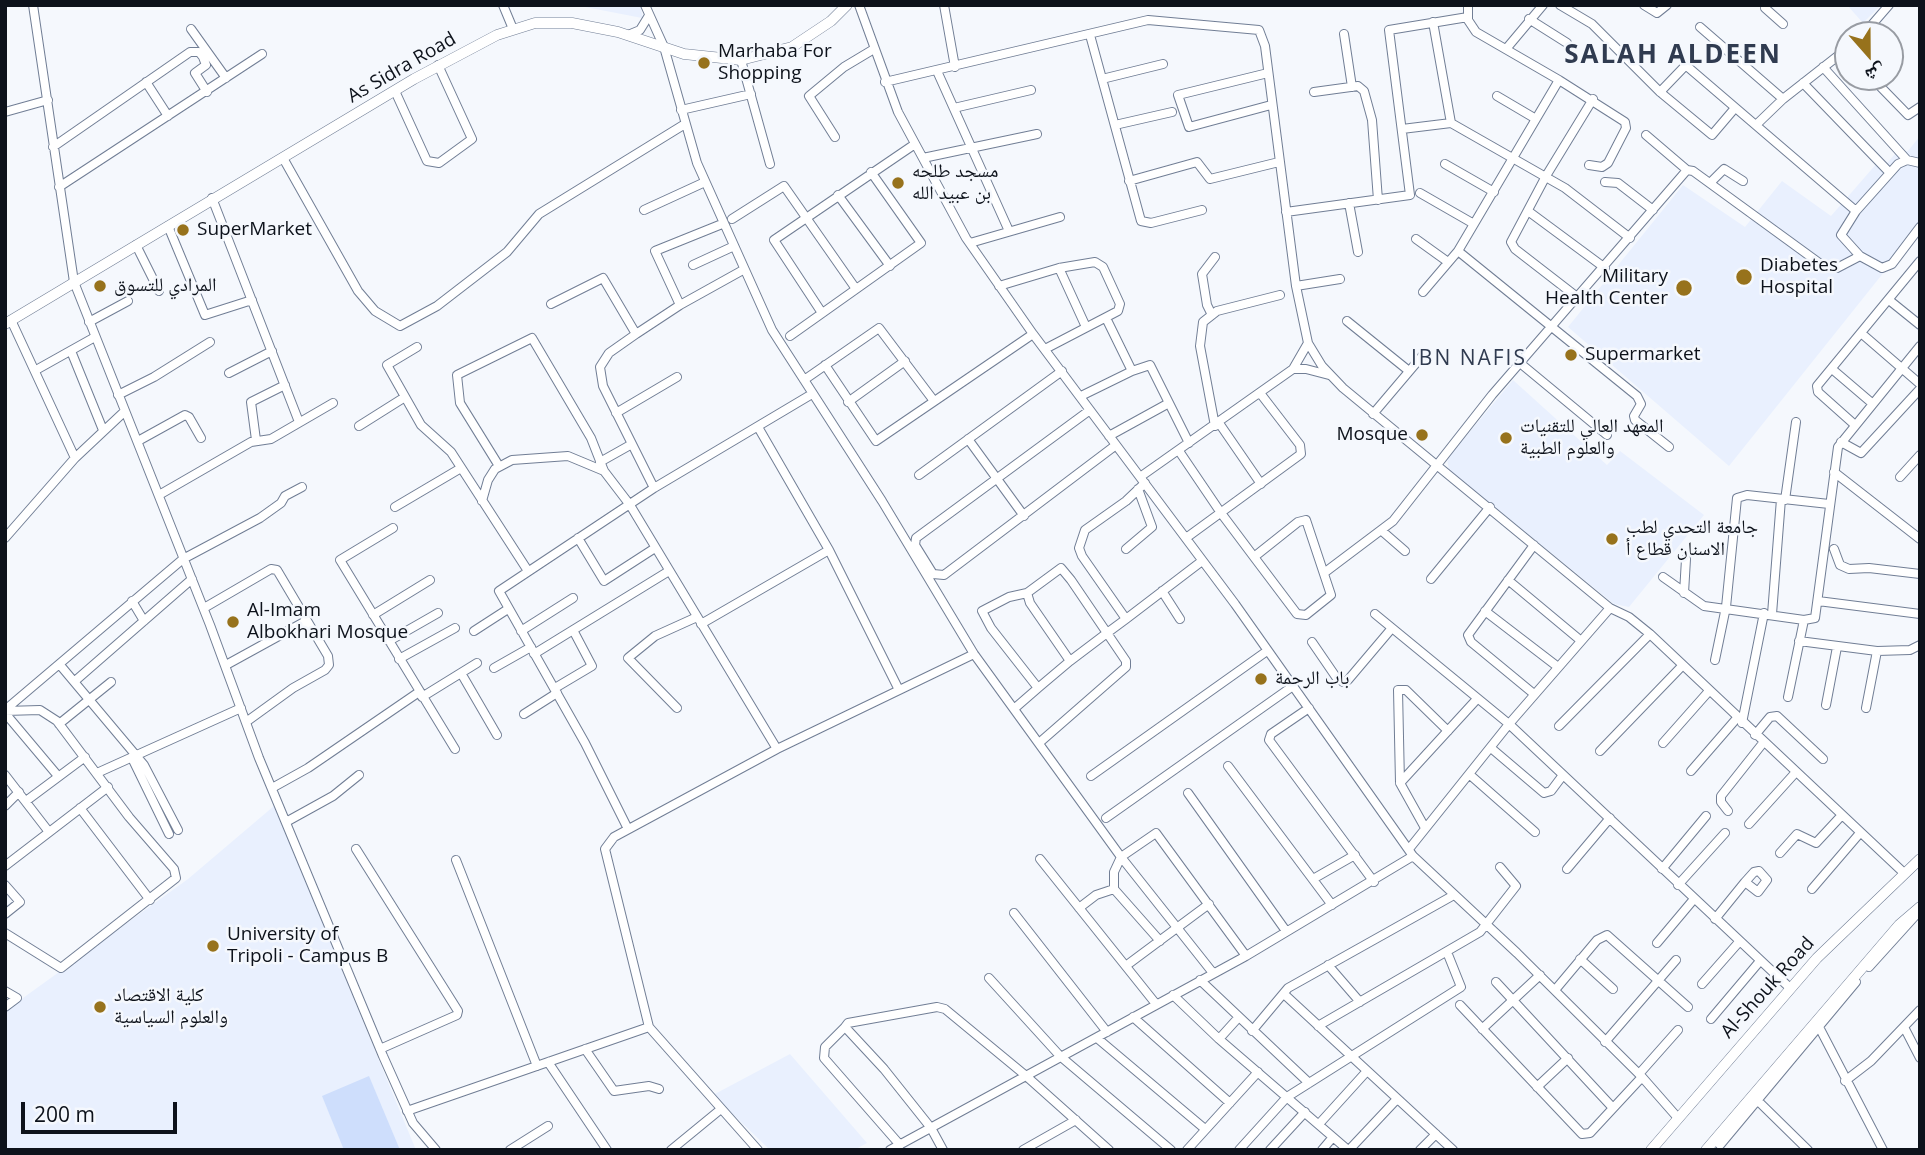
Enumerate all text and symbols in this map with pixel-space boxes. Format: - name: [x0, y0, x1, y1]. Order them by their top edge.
- north arrow: [1834, 21, 1904, 91]
- street label: As Sidra Road: [344, 28, 460, 108]
- district label: SALAH ALDEEN: [1566, 40, 1780, 72]
- place label: Marhaba For Shopping: [718, 41, 832, 85]
- marker: Marhaba For Shopping: [696, 55, 712, 71]
- text: ش: [1862, 58, 1890, 89]
- place label: مسجد طلحه بن عبيد الله: [912, 161, 998, 205]
- marker: مسجد طلحه بن عبيد الله: [890, 175, 906, 191]
- place label: SuperMarket: [197, 219, 312, 241]
- marker: SuperMarket: [175, 222, 191, 238]
- place label: Diabetes Hospital: [1760, 255, 1838, 299]
- place label: Military Health Center: [1545, 266, 1668, 310]
- marker: Diabetes Hospital: [1734, 267, 1754, 287]
- place label: المرادي للتسوق: [114, 275, 216, 297]
- marker: المرادي للتسوق: [92, 278, 108, 294]
- marker: Military Health Center: [1674, 278, 1694, 298]
- place label: Supermarket: [1585, 344, 1700, 366]
- district label: IBN NAFIS: [1412, 346, 1526, 372]
- marker: Supermarket: [1563, 347, 1579, 363]
- place label: المعهد العالي للتقنيات والعلوم الطبية: [1520, 416, 1663, 460]
- place label: Mosque: [1336, 424, 1408, 446]
- marker: Mosque: [1414, 427, 1430, 443]
- marker: المعهد العالي للتقنيات والعلوم الطبية: [1498, 430, 1514, 446]
- place label: جامعة التحدي لطب الاسنان قطاع أ: [1626, 517, 1758, 561]
- marker: جامعة التحدي لطب الاسنان قطاع أ: [1604, 531, 1620, 547]
- place label: Al-Imam Albokhari Mosque: [247, 600, 408, 644]
- marker: Al-Imam Albokhari Mosque: [225, 614, 241, 630]
- place label: باب الرحمة: [1275, 668, 1349, 690]
- marker: باب الرحمة: [1253, 671, 1269, 687]
- place label: University of Tripoli - Campus B: [227, 924, 388, 968]
- street label: Al-Shouk Road: [1717, 933, 1819, 1043]
- marker: University of Tripoli - Campus B: [205, 938, 221, 954]
- place label: كلية الاقتصاد والعلوم السياسية: [114, 985, 228, 1029]
- marker: كلية الاقتصاد والعلوم السياسية: [92, 999, 108, 1015]
- scale bar: [24, 1088, 180, 1132]
- text: 200 m: [34, 1100, 95, 1128]

